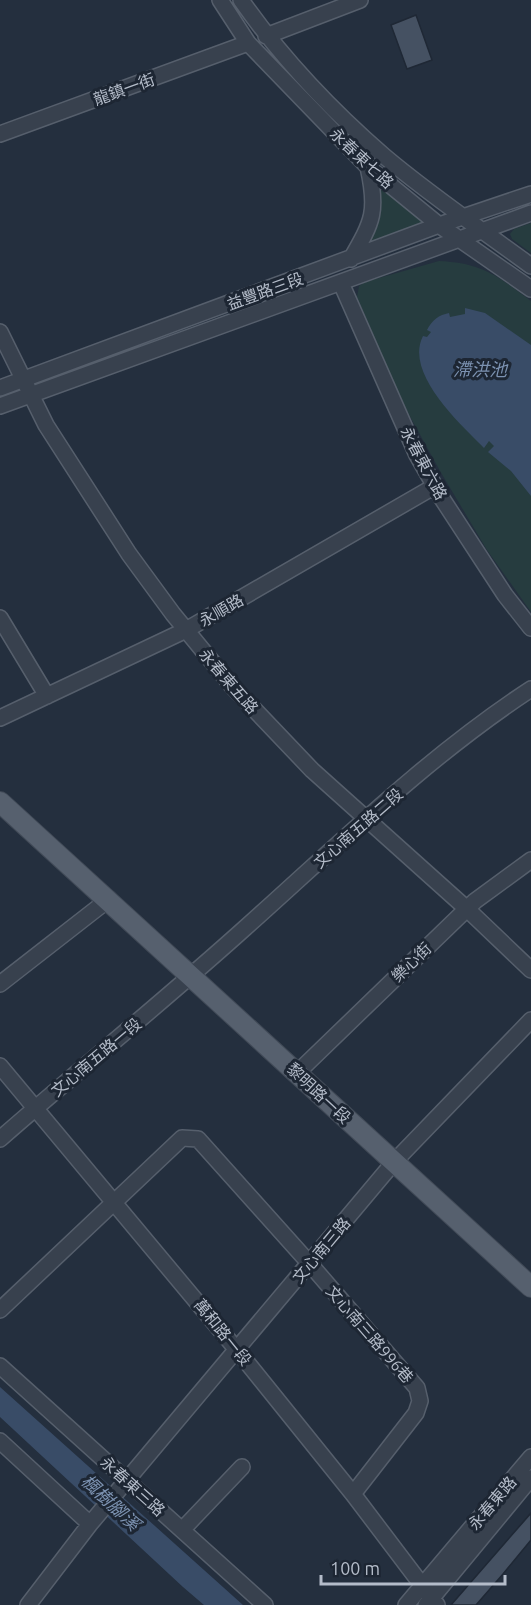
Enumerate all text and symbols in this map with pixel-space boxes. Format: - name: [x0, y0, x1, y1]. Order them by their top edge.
- street label: 龍鎮一街: [91, 70, 157, 108]
- street label: 永春東七路: [327, 124, 397, 192]
- street label: 益豐路三段: [224, 269, 306, 313]
- water label: 滯洪池: [453, 359, 509, 379]
- street label: 永春東六路: [397, 423, 451, 503]
- street label: 永順路: [196, 590, 246, 630]
- street label: 永春東五路: [196, 645, 262, 717]
- street label: 文心南五路二段: [310, 784, 406, 872]
- street label: 樂心街: [387, 939, 435, 985]
- street label: 文心南五路一段: [47, 1014, 145, 1100]
- street label: 黎明路一段: [284, 1059, 354, 1127]
- street label: 文心南三路: [288, 1214, 354, 1286]
- street label: 文心南三路996巷: [323, 1282, 417, 1386]
- street label: 萬和路一段: [191, 1295, 255, 1369]
- street label: 永春東三路: [97, 1453, 169, 1519]
- water label: 楓樹腳溪: [78, 1470, 146, 1536]
- street label: 永春東路: [465, 1473, 519, 1533]
- scale bar: [321, 1548, 506, 1586]
- text: 100 m: [330, 1558, 380, 1578]

